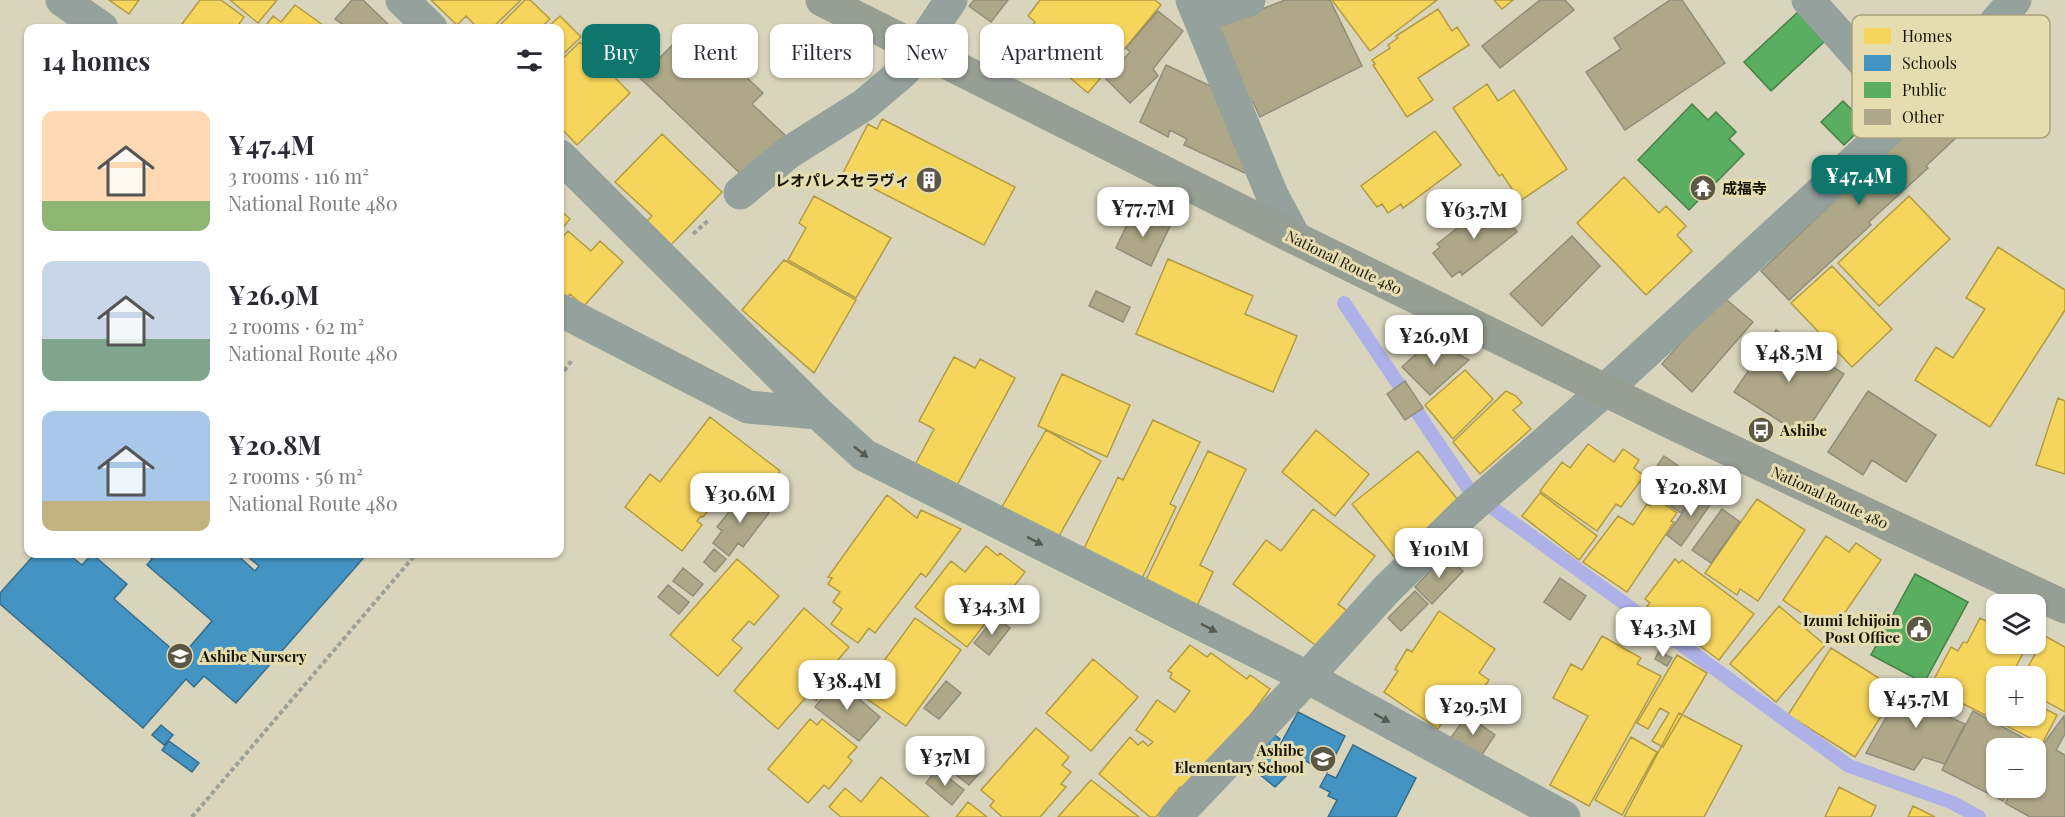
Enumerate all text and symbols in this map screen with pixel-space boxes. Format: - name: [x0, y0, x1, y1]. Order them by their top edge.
- legend: [1852, 15, 2050, 138]
- chip: Buy: [582, 24, 660, 78]
- chip: Rent: [672, 24, 758, 78]
- chip: Filters: [770, 24, 873, 78]
- chip: New: [885, 24, 968, 78]
- chip: Apartment: [980, 24, 1124, 78]
- text: Homes: [1902, 25, 1952, 46]
- text: 14 homes: [42, 43, 150, 78]
- icon: filters: [513, 44, 546, 77]
- text: Schools: [1902, 52, 1957, 73]
- text: Public: [1902, 79, 1947, 100]
- text: Other: [1902, 106, 1944, 127]
- text: ¥47.4M: [228, 127, 315, 162]
- icon: home: [90, 135, 162, 207]
- pin: ¥47.4M: [1810, 155, 1908, 206]
- text: ¥47.4M: [1826, 161, 1892, 188]
- text: 3 rooms · 116 m²: [228, 162, 369, 189]
- building icon: レオパレスセラヴィ: [914, 165, 944, 195]
- place label: レオパレスセラヴィ: [775, 170, 910, 190]
- temple icon: 成福寺: [1688, 173, 1718, 203]
- place label: 成福寺: [1722, 178, 1767, 198]
- pin: ¥77.7M: [1094, 187, 1192, 238]
- text: National Route 480: [228, 189, 398, 216]
- pin: ¥63.7M: [1425, 189, 1523, 240]
- text: ¥77.7M: [1111, 193, 1175, 220]
- text: ¥63.7M: [1440, 195, 1508, 222]
- street label: National Route 480: [1282, 225, 1406, 299]
- text: ¥26.9M: [228, 277, 319, 312]
- icon: home: [90, 285, 162, 357]
- text: 2 rooms · 62 m²: [228, 312, 364, 339]
- pin: ¥26.9M: [1385, 315, 1483, 366]
- text: ¥26.9M: [1399, 321, 1469, 348]
- pin: ¥48.5M: [1740, 332, 1838, 383]
- text: ¥48.5M: [1755, 338, 1823, 365]
- text: National Route 480: [228, 339, 398, 366]
- bus stop icon: Ashibe: [1746, 415, 1776, 445]
- place label: Ashibe: [1779, 420, 1828, 440]
- text: ¥20.8M: [228, 427, 322, 462]
- icon: home: [90, 435, 162, 507]
- one-way arrow: [854, 445, 869, 457]
- street label: National Route 480: [1768, 461, 1892, 533]
- text: 2 rooms · 56 m²: [228, 462, 363, 489]
- pin: ¥20.8M: [1642, 466, 1740, 517]
- text: ¥20.8M: [1655, 472, 1727, 499]
- pin: ¥30.6M: [691, 473, 789, 524]
- text: ¥30.6M: [704, 479, 776, 506]
- text: National Route 480: [228, 489, 398, 516]
- pin: ¥101M: [1397, 528, 1481, 579]
- text: ¥101M: [1409, 534, 1469, 561]
- one-way arrow: [1026, 536, 1043, 545]
- pin: ¥34.3M: [943, 585, 1041, 636]
- text: ¥34.3M: [959, 591, 1025, 618]
- map controls: [1986, 594, 2046, 798]
- button: layers: [1986, 594, 2046, 654]
- pin: ¥43.3M: [1614, 607, 1712, 658]
- place label: Izumi Ichijoin Post Office: [1803, 610, 1901, 647]
- text: ¥43.3M: [1630, 613, 1696, 640]
- public building icon: Izumi Ichijoin Post Office: [1904, 614, 1934, 644]
- one-way arrow: [1201, 623, 1218, 633]
- school or university icon: Ashibe Nursery: [165, 641, 195, 671]
- place label: Ashibe Nursery: [199, 646, 307, 666]
- pin: ¥38.4M: [798, 660, 896, 711]
- text: ¥38.4M: [812, 666, 882, 693]
- button: +: [1986, 666, 2046, 726]
- pin: ¥45.7M: [1867, 678, 1965, 729]
- text: ¥45.7M: [1883, 684, 1949, 711]
- pin: ¥29.5M: [1424, 685, 1522, 736]
- text: ¥29.5M: [1439, 691, 1507, 718]
- one-way arrow: [1374, 713, 1391, 723]
- pin: ¥37M: [909, 736, 981, 787]
- button: −: [1986, 738, 2046, 798]
- place label: Ashibe Elementary School: [1175, 740, 1304, 777]
- text: ¥37M: [920, 742, 970, 769]
- school or university icon: Ashibe Elementary School: [1308, 744, 1338, 774]

